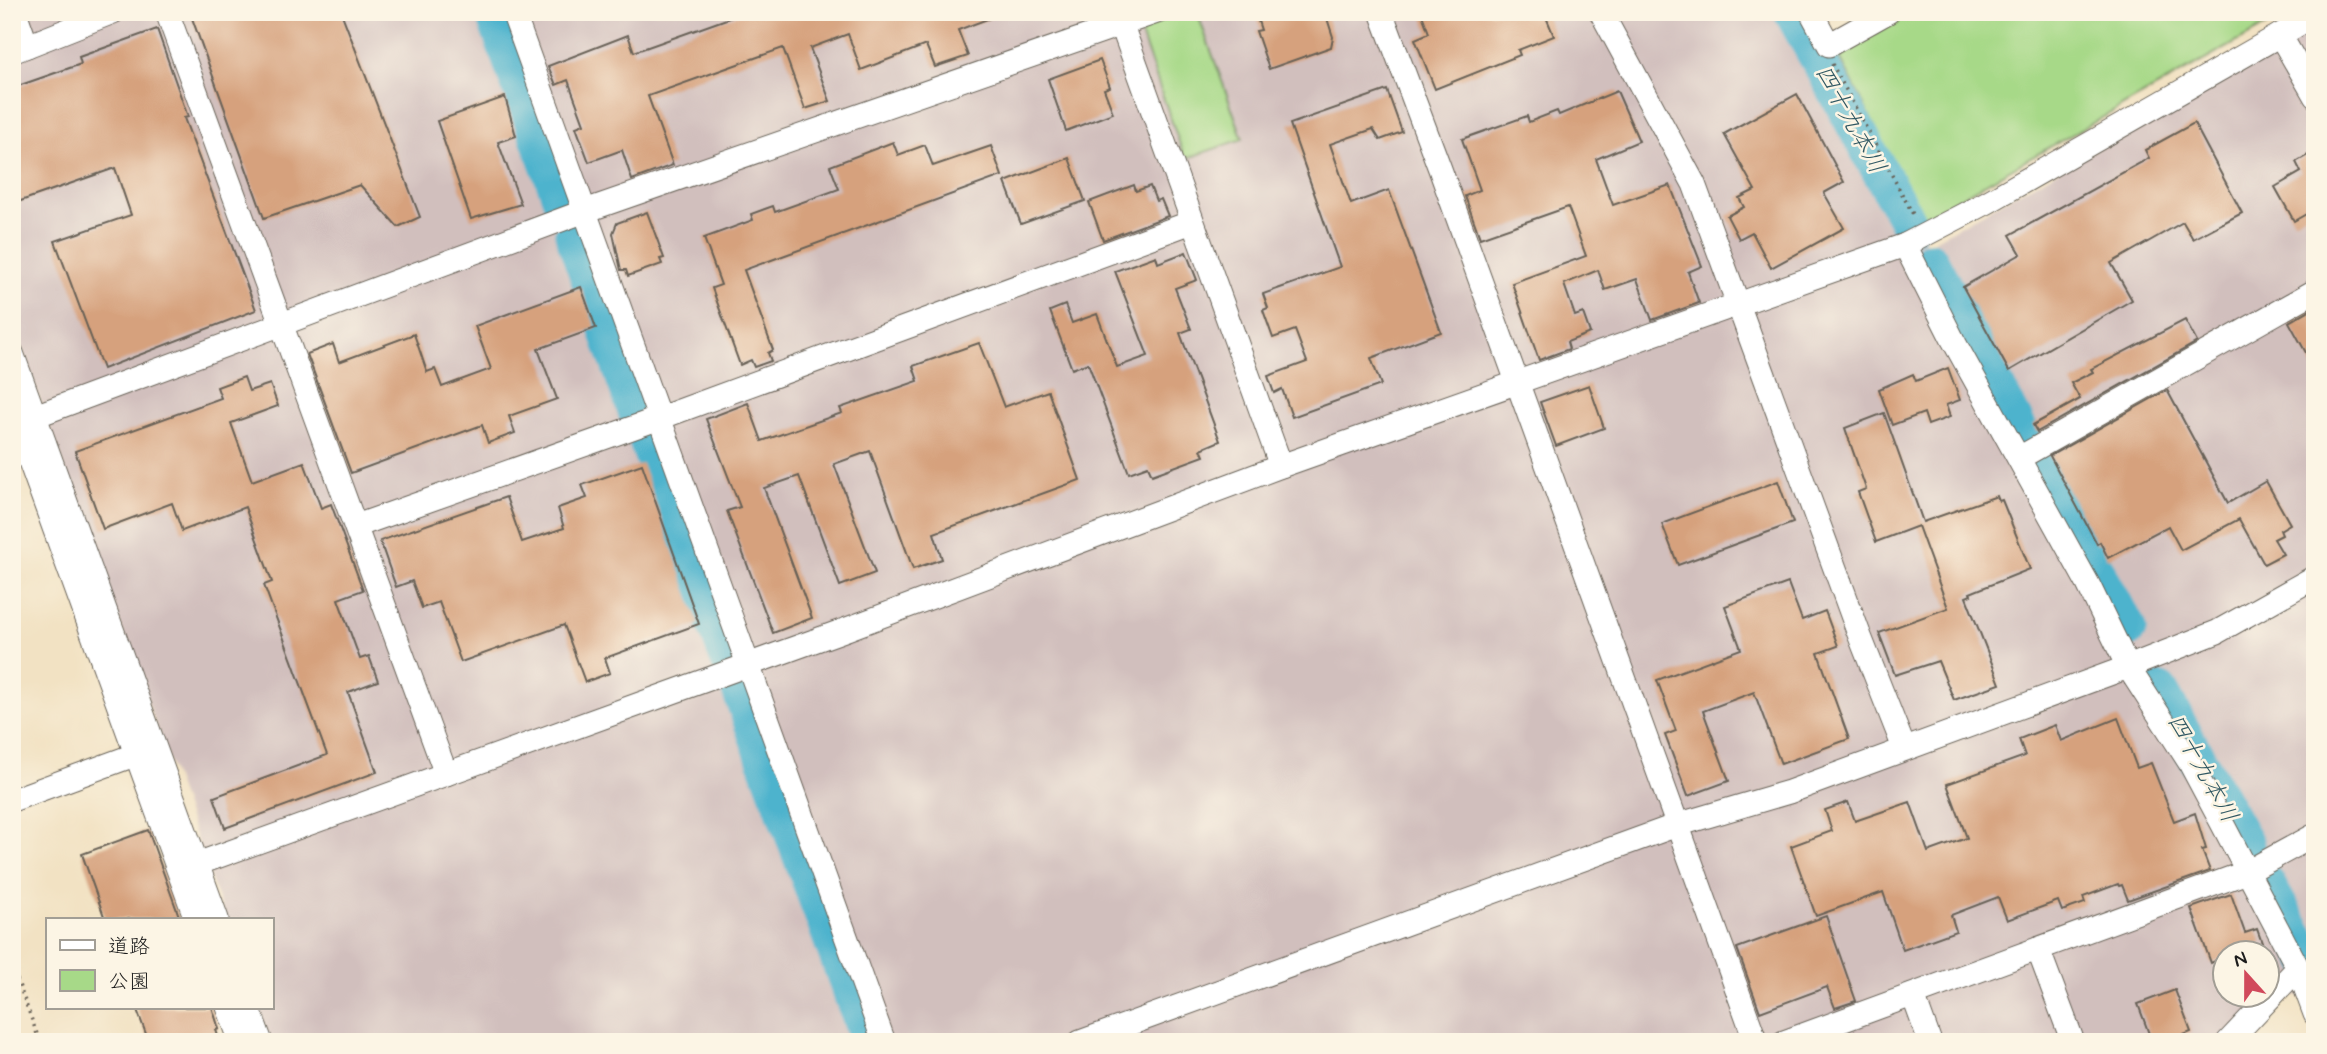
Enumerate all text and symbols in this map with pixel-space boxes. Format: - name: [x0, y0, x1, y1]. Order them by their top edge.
- water label: 四十九本川: [1807, 60, 1892, 180]
- water label: 四十九本川: [2159, 709, 2244, 829]
- legend: [46, 918, 273, 1009]
- text: 道路: [108, 933, 150, 961]
- north arrow: [2212, 939, 2282, 1009]
- text: N: [2230, 946, 2251, 973]
- text: 公園: [108, 968, 150, 996]

